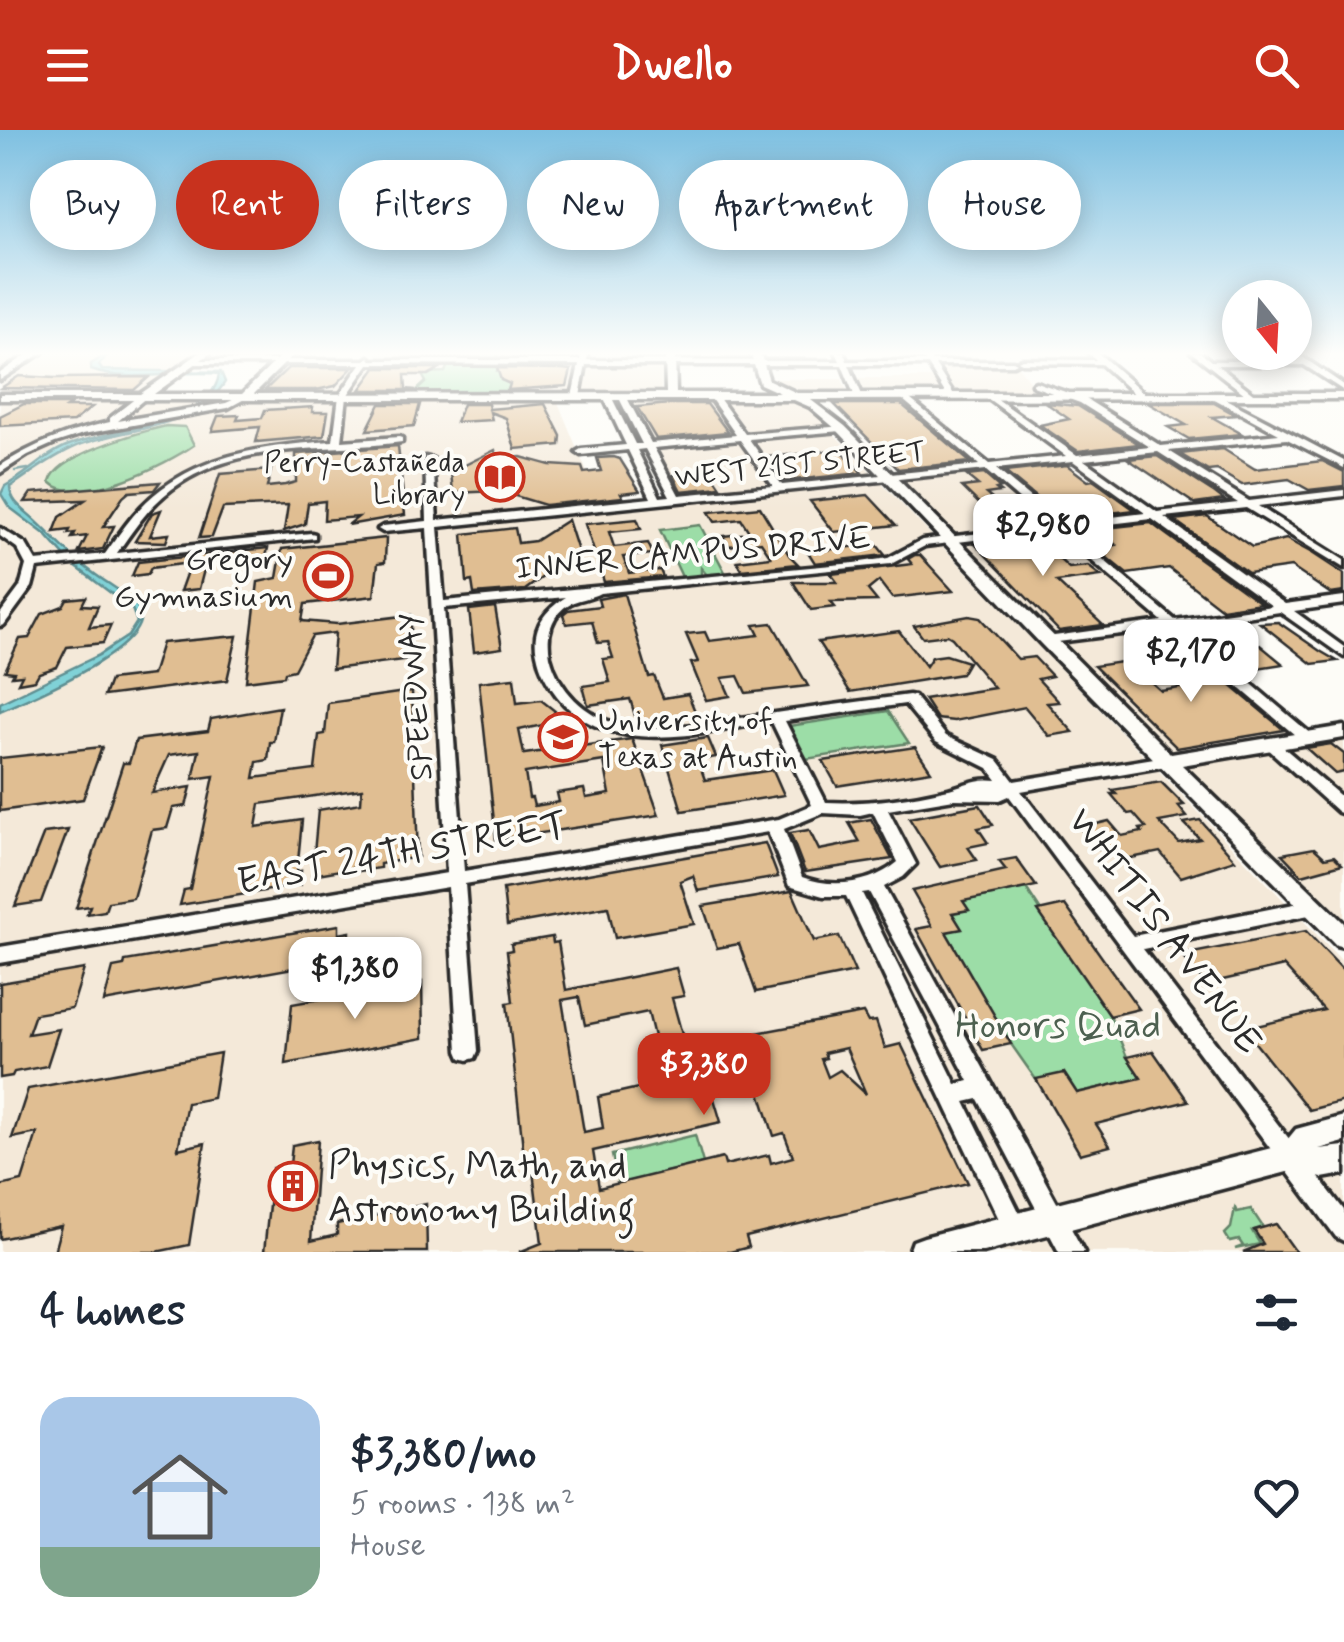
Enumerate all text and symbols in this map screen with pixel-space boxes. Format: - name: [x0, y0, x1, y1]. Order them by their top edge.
- text: Dwello: [612, 36, 732, 95]
- icon: menu: [40, 38, 95, 93]
- icon: search: [1249, 38, 1304, 93]
- chip: Buy: [30, 160, 156, 250]
- chip: Rent: [176, 160, 319, 250]
- chip: Filters: [339, 160, 507, 250]
- chip: New: [527, 160, 659, 250]
- chip: Apartment: [679, 160, 908, 250]
- chip: House: [928, 160, 1081, 250]
- north arrow: [1222, 280, 1312, 370]
- map controls: [1222, 280, 1312, 370]
- street label: WEST 21ST STREET: [673, 434, 927, 497]
- place label: Perry-Castañeda Library: [264, 445, 465, 514]
- library icon: Perry-Castañeda Library: [474, 451, 526, 503]
- pin: $2,980: [962, 494, 1124, 579]
- text: $2,980: [995, 505, 1091, 547]
- street label: INNER CAMPUS DRIVE: [514, 518, 873, 590]
- place label: Gregory Gymnasium: [114, 539, 293, 618]
- sports icon: Gregory Gymnasium: [302, 550, 354, 602]
- street label: SPEEDWAY: [390, 612, 444, 782]
- pin: $2,170: [1110, 620, 1272, 705]
- text: $2,170: [1146, 631, 1236, 673]
- place label: University of Texas at Austin: [598, 700, 798, 779]
- school or university icon: University of Texas at Austin: [537, 711, 589, 763]
- street label: WHITIS AVENUE: [1055, 799, 1273, 1064]
- street label: EAST 24TH STREET: [234, 801, 571, 908]
- pin: $1,380: [274, 937, 436, 1022]
- text: $1,380: [311, 948, 399, 990]
- park label: Honors Quad: [955, 1002, 1161, 1051]
- pin: $3,380: [623, 1033, 785, 1118]
- text: $3,380: [660, 1044, 748, 1086]
- place label: Physics, Math, and Astronomy Building: [328, 1142, 635, 1239]
- building icon: Physics, Math, and Astronomy Building: [267, 1160, 319, 1212]
- text: 4 homes: [40, 1285, 186, 1340]
- icon: filters: [1249, 1285, 1304, 1340]
- text: $3,380/mo: [350, 1428, 536, 1483]
- icon: home: [120, 1437, 240, 1557]
- icon: heart: [1249, 1470, 1304, 1525]
- text: 5 rooms · 138 m²: [350, 1483, 575, 1525]
- text: House: [350, 1525, 426, 1567]

